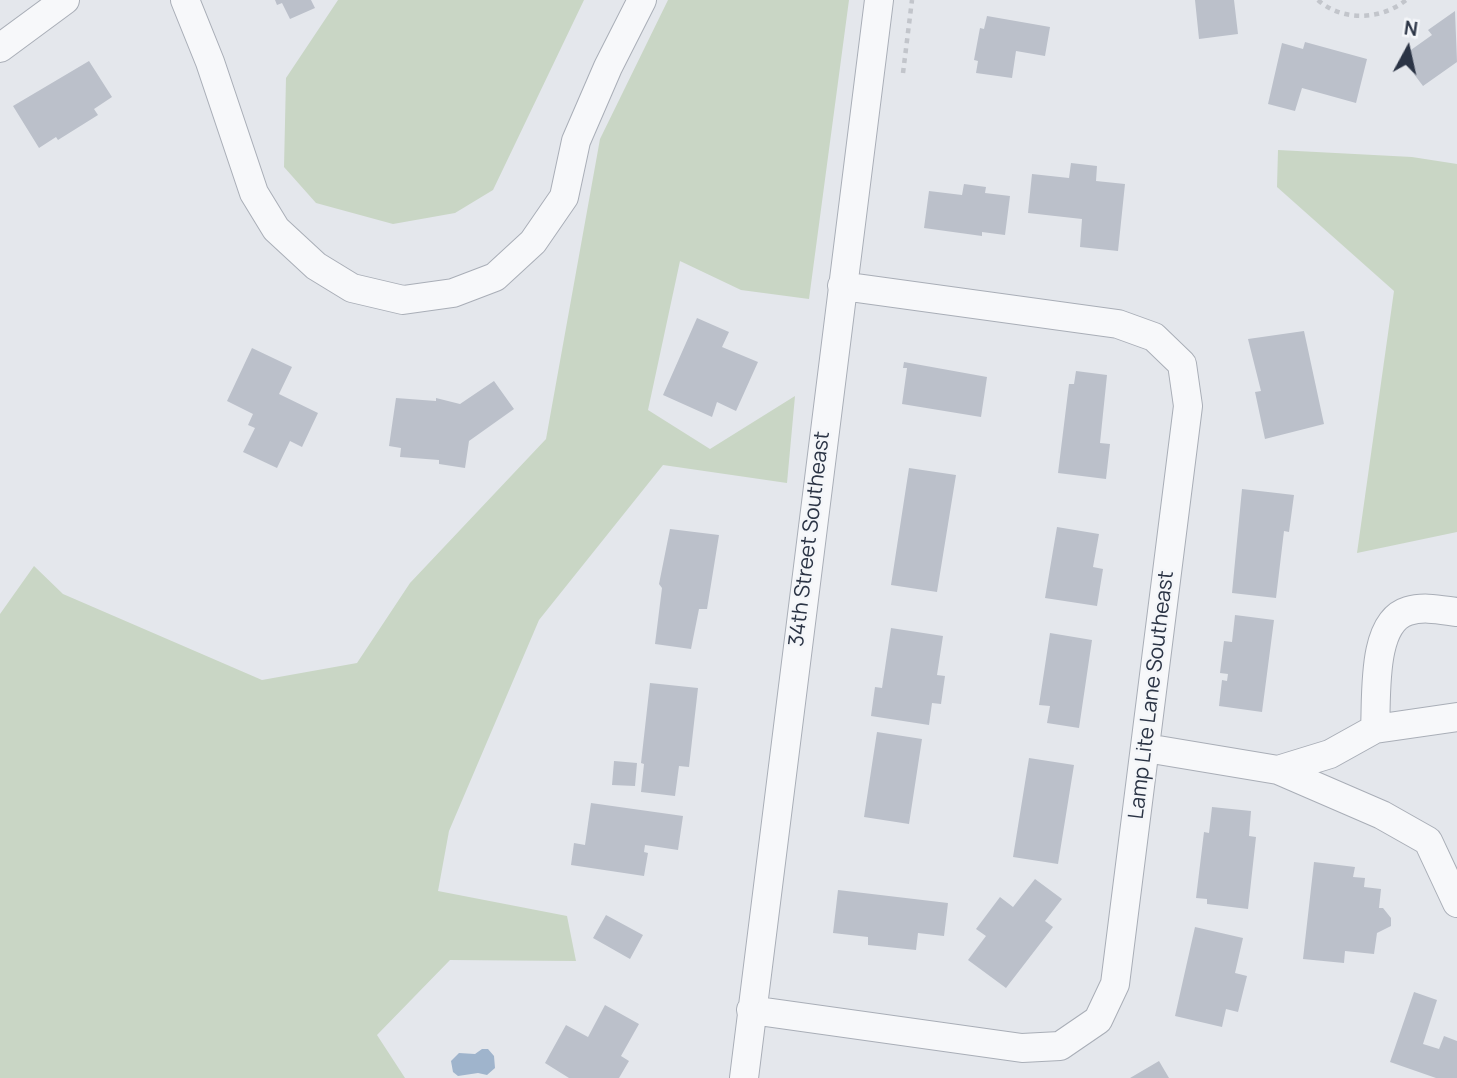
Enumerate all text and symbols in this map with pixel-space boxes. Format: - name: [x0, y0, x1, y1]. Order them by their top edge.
- north arrow: [1373, 14, 1443, 84]
- text: N: [1402, 14, 1419, 42]
- street label: 34th Street Southeast: [784, 430, 836, 648]
- street label: Lamp Lite Lane Southeast: [1124, 569, 1180, 821]

